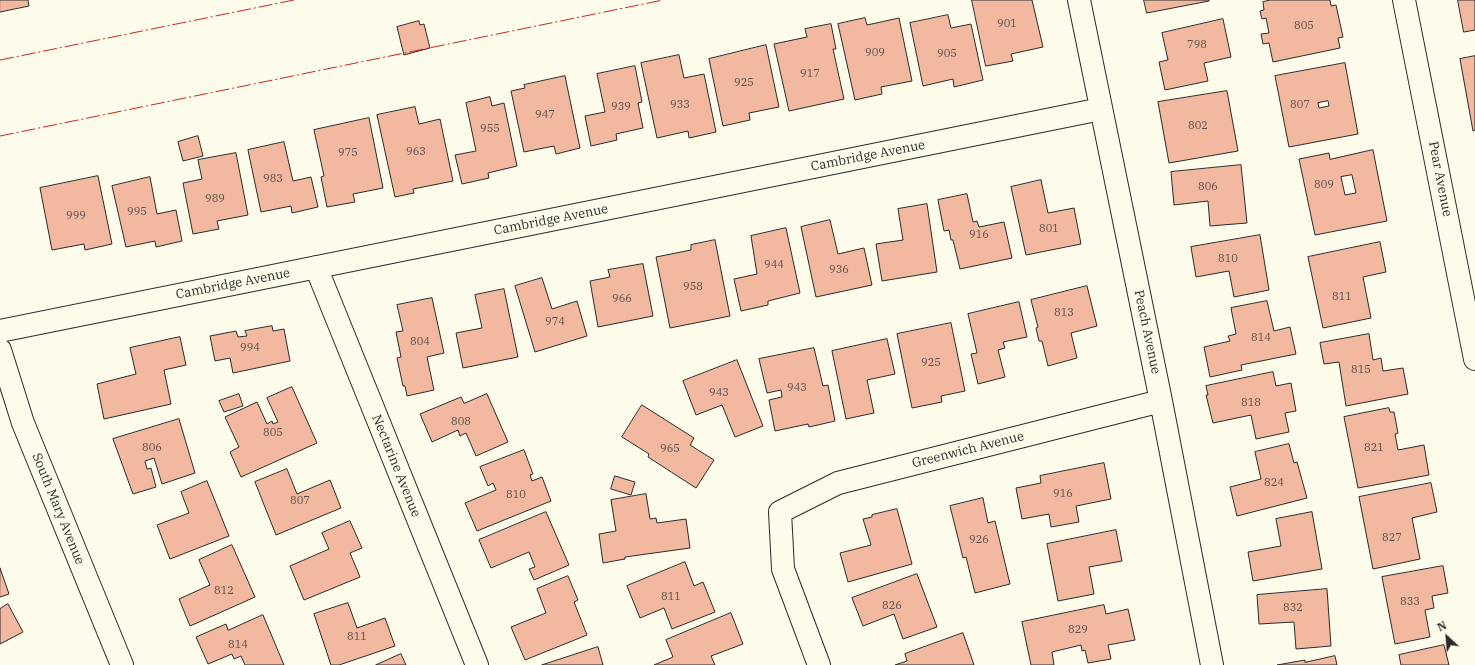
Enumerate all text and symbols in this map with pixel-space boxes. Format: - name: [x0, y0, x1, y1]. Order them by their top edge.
- house number: 901: [997, 17, 1017, 31]
- house number: 805: [1294, 19, 1314, 33]
- house number: 798: [1187, 38, 1207, 52]
- house number: 909: [865, 46, 885, 60]
- house number: 905: [937, 47, 957, 61]
- house number: 917: [800, 67, 820, 81]
- house number: 925: [734, 76, 754, 90]
- house number: 933: [670, 98, 690, 112]
- house number: 807: [1290, 98, 1310, 112]
- house number: 939: [611, 100, 631, 114]
- house number: 947: [535, 108, 555, 122]
- house number: 802: [1188, 119, 1208, 133]
- house number: 955: [480, 122, 500, 136]
- street label: Cambridge Avenue: [810, 137, 926, 175]
- street label: Pear Avenue: [1425, 140, 1455, 218]
- house number: 963: [406, 145, 426, 159]
- house number: 975: [338, 146, 358, 160]
- house number: 983: [263, 172, 283, 186]
- house number: 809: [1314, 178, 1334, 192]
- house number: 806: [1198, 180, 1218, 194]
- house number: 989: [205, 192, 225, 206]
- street label: Cambridge Avenue: [493, 201, 609, 239]
- house number: 995: [127, 205, 147, 219]
- house number: 999: [66, 209, 86, 223]
- house number: 801: [1039, 222, 1059, 236]
- house number: 916: [969, 228, 989, 242]
- house number: 810: [1218, 252, 1238, 266]
- house number: 944: [764, 258, 784, 272]
- house number: 936: [829, 263, 849, 277]
- street label: Cambridge Avenue: [175, 265, 291, 303]
- house number: 958: [683, 280, 703, 294]
- street label: Peach Avenue: [1130, 289, 1164, 375]
- house number: 811: [1332, 290, 1352, 304]
- house number: 966: [612, 292, 632, 306]
- house number: 813: [1054, 306, 1074, 320]
- house number: 974: [545, 315, 565, 329]
- house number: 814: [1251, 331, 1271, 345]
- house number: 804: [410, 335, 430, 349]
- house number: 994: [240, 341, 260, 355]
- house number: 925: [921, 356, 941, 370]
- house number: 815: [1351, 363, 1371, 377]
- house number: 943: [787, 381, 807, 395]
- house number: 943: [709, 386, 729, 400]
- house number: 818: [1241, 396, 1261, 410]
- street label: Nectarine Avenue: [368, 412, 424, 520]
- house number: 808: [451, 415, 471, 429]
- house number: 805: [263, 426, 283, 440]
- street label: Greenwich Avenue: [910, 429, 1026, 471]
- house number: 806: [142, 441, 162, 455]
- house number: 821: [1364, 441, 1384, 455]
- house number: 965: [660, 442, 680, 456]
- street label: South Mary Avenue: [28, 451, 88, 567]
- house number: 824: [1264, 476, 1284, 490]
- house number: 916: [1053, 487, 1073, 501]
- house number: 810: [506, 488, 526, 502]
- house number: 807: [290, 494, 310, 508]
- house number: 827: [1382, 531, 1402, 545]
- house number: 926: [969, 533, 989, 547]
- house number: 812: [214, 584, 234, 598]
- house number: 811: [661, 590, 681, 604]
- house number: 833: [1400, 595, 1420, 609]
- house number: 826: [882, 599, 902, 613]
- house number: 832: [1283, 601, 1303, 615]
- north arrow: [1427, 617, 1467, 657]
- text: N: [1435, 618, 1449, 634]
- house number: 829: [1068, 623, 1088, 637]
- house number: 811: [347, 630, 367, 644]
- house number: 814: [228, 638, 248, 652]

